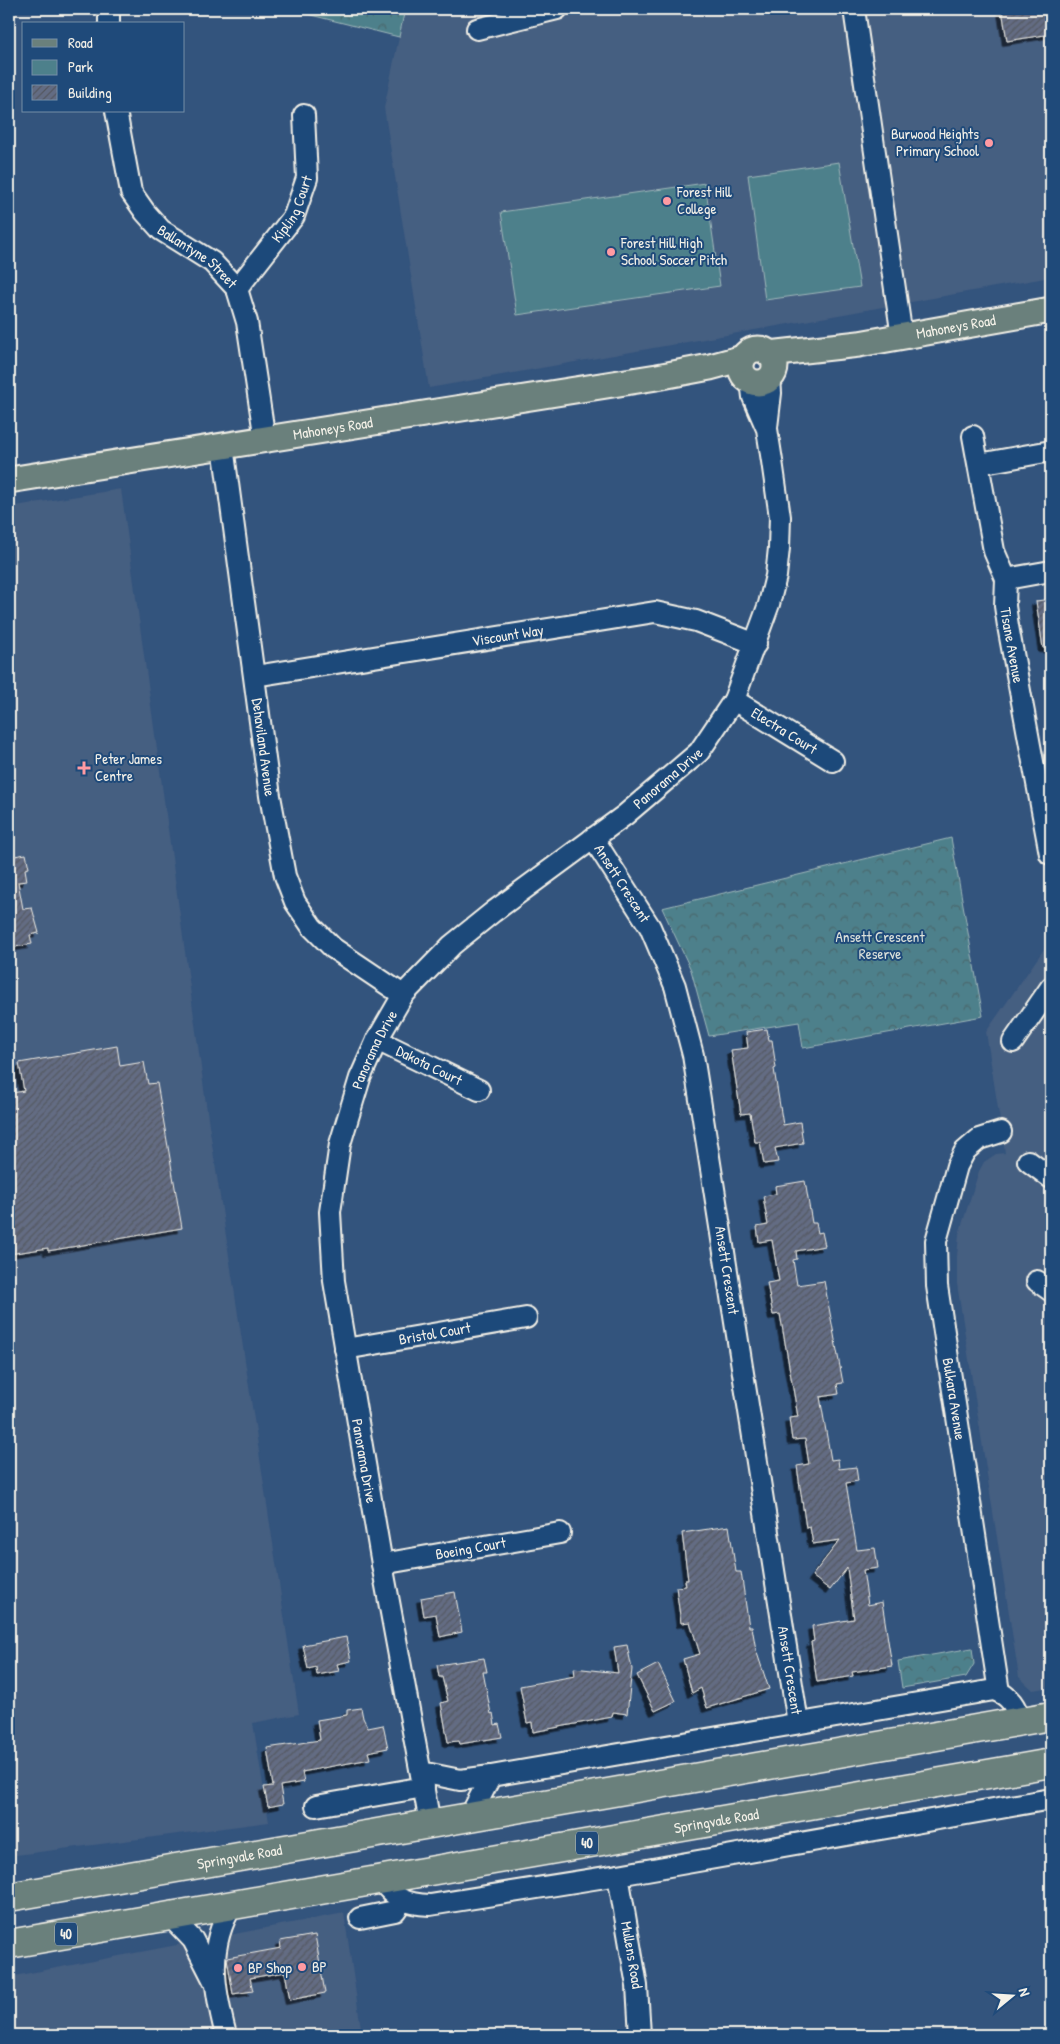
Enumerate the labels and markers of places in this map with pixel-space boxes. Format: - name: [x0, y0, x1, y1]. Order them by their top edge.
- place label: Burwood Heights Primary School: [891, 123, 979, 161]
- marker: Burwood Heights Primary School: [983, 137, 995, 149]
- place label: Forest Hill College: [676, 181, 732, 219]
- marker: Forest Hill College: [661, 195, 673, 207]
- place label: Forest Hill High School Soccer Pitch: [620, 232, 727, 270]
- marker: Forest Hill High School Soccer Pitch: [605, 246, 617, 258]
- place label: Peter James Centre: [95, 748, 162, 786]
- marker: Peter James Centre: [77, 761, 91, 775]
- place label: BP: [312, 1956, 327, 1977]
- place label: BP Shop: [248, 1957, 293, 1978]
- marker: BP: [296, 1961, 308, 1973]
- marker: BP Shop: [232, 1962, 244, 1974]

